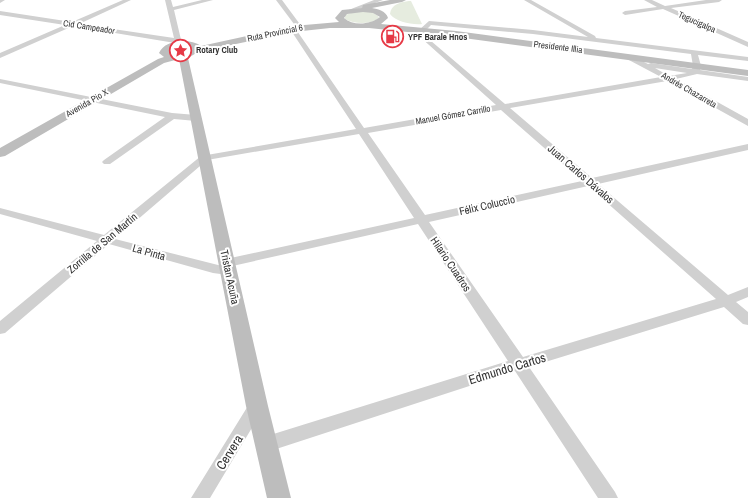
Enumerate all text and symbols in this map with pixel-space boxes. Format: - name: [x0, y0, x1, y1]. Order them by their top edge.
- street label: Tegucigalpa: [676, 8, 718, 36]
- street label: Cid Campeador: [62, 17, 116, 37]
- street label: Ruta Provincial 6: [246, 21, 304, 45]
- fuel station icon: YPF Barale Hnos: [380, 24, 406, 50]
- place label: YPF Barale Hnos: [408, 31, 467, 43]
- place icon: Rotary Club: [168, 37, 194, 63]
- street label: Presidente Illia: [533, 38, 583, 56]
- place label: Rotary Club: [196, 44, 238, 56]
- street label: Andrés Chazarreta: [658, 69, 719, 111]
- street label: Avenida Pio X: [63, 86, 110, 120]
- street label: Manuel Gómez Carrillo: [415, 103, 491, 127]
- street label: Juan Carlos Dávalos: [545, 141, 617, 207]
- street label: Félix Coluccio: [458, 192, 516, 218]
- street label: Zorrilla de San Martín: [64, 210, 140, 276]
- street label: Hilario Cuadros: [428, 234, 475, 294]
- street label: La Pinta: [131, 241, 167, 263]
- street label: Tristan Acuña: [217, 248, 243, 306]
- street label: Edmundo Cartos: [466, 349, 548, 388]
- street label: Cervera: [212, 432, 247, 473]

